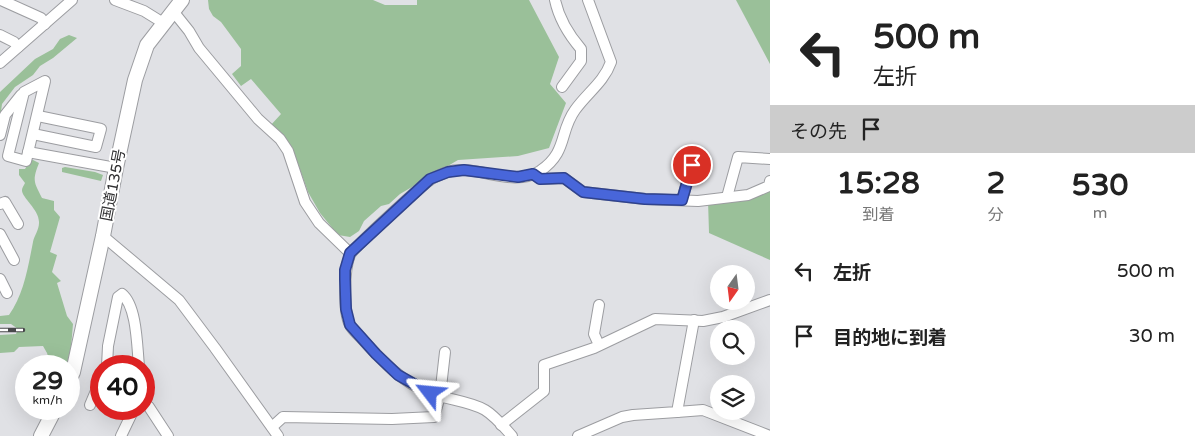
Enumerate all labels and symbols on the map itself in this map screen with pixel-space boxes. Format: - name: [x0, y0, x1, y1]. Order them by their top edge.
- pin: [671, 144, 713, 186]
- street label: 国道135号: [97, 147, 129, 223]
- north arrow: [710, 265, 755, 310]
- speed limit sign: 40: [90, 355, 155, 420]
- position arrow: [403, 366, 455, 418]

